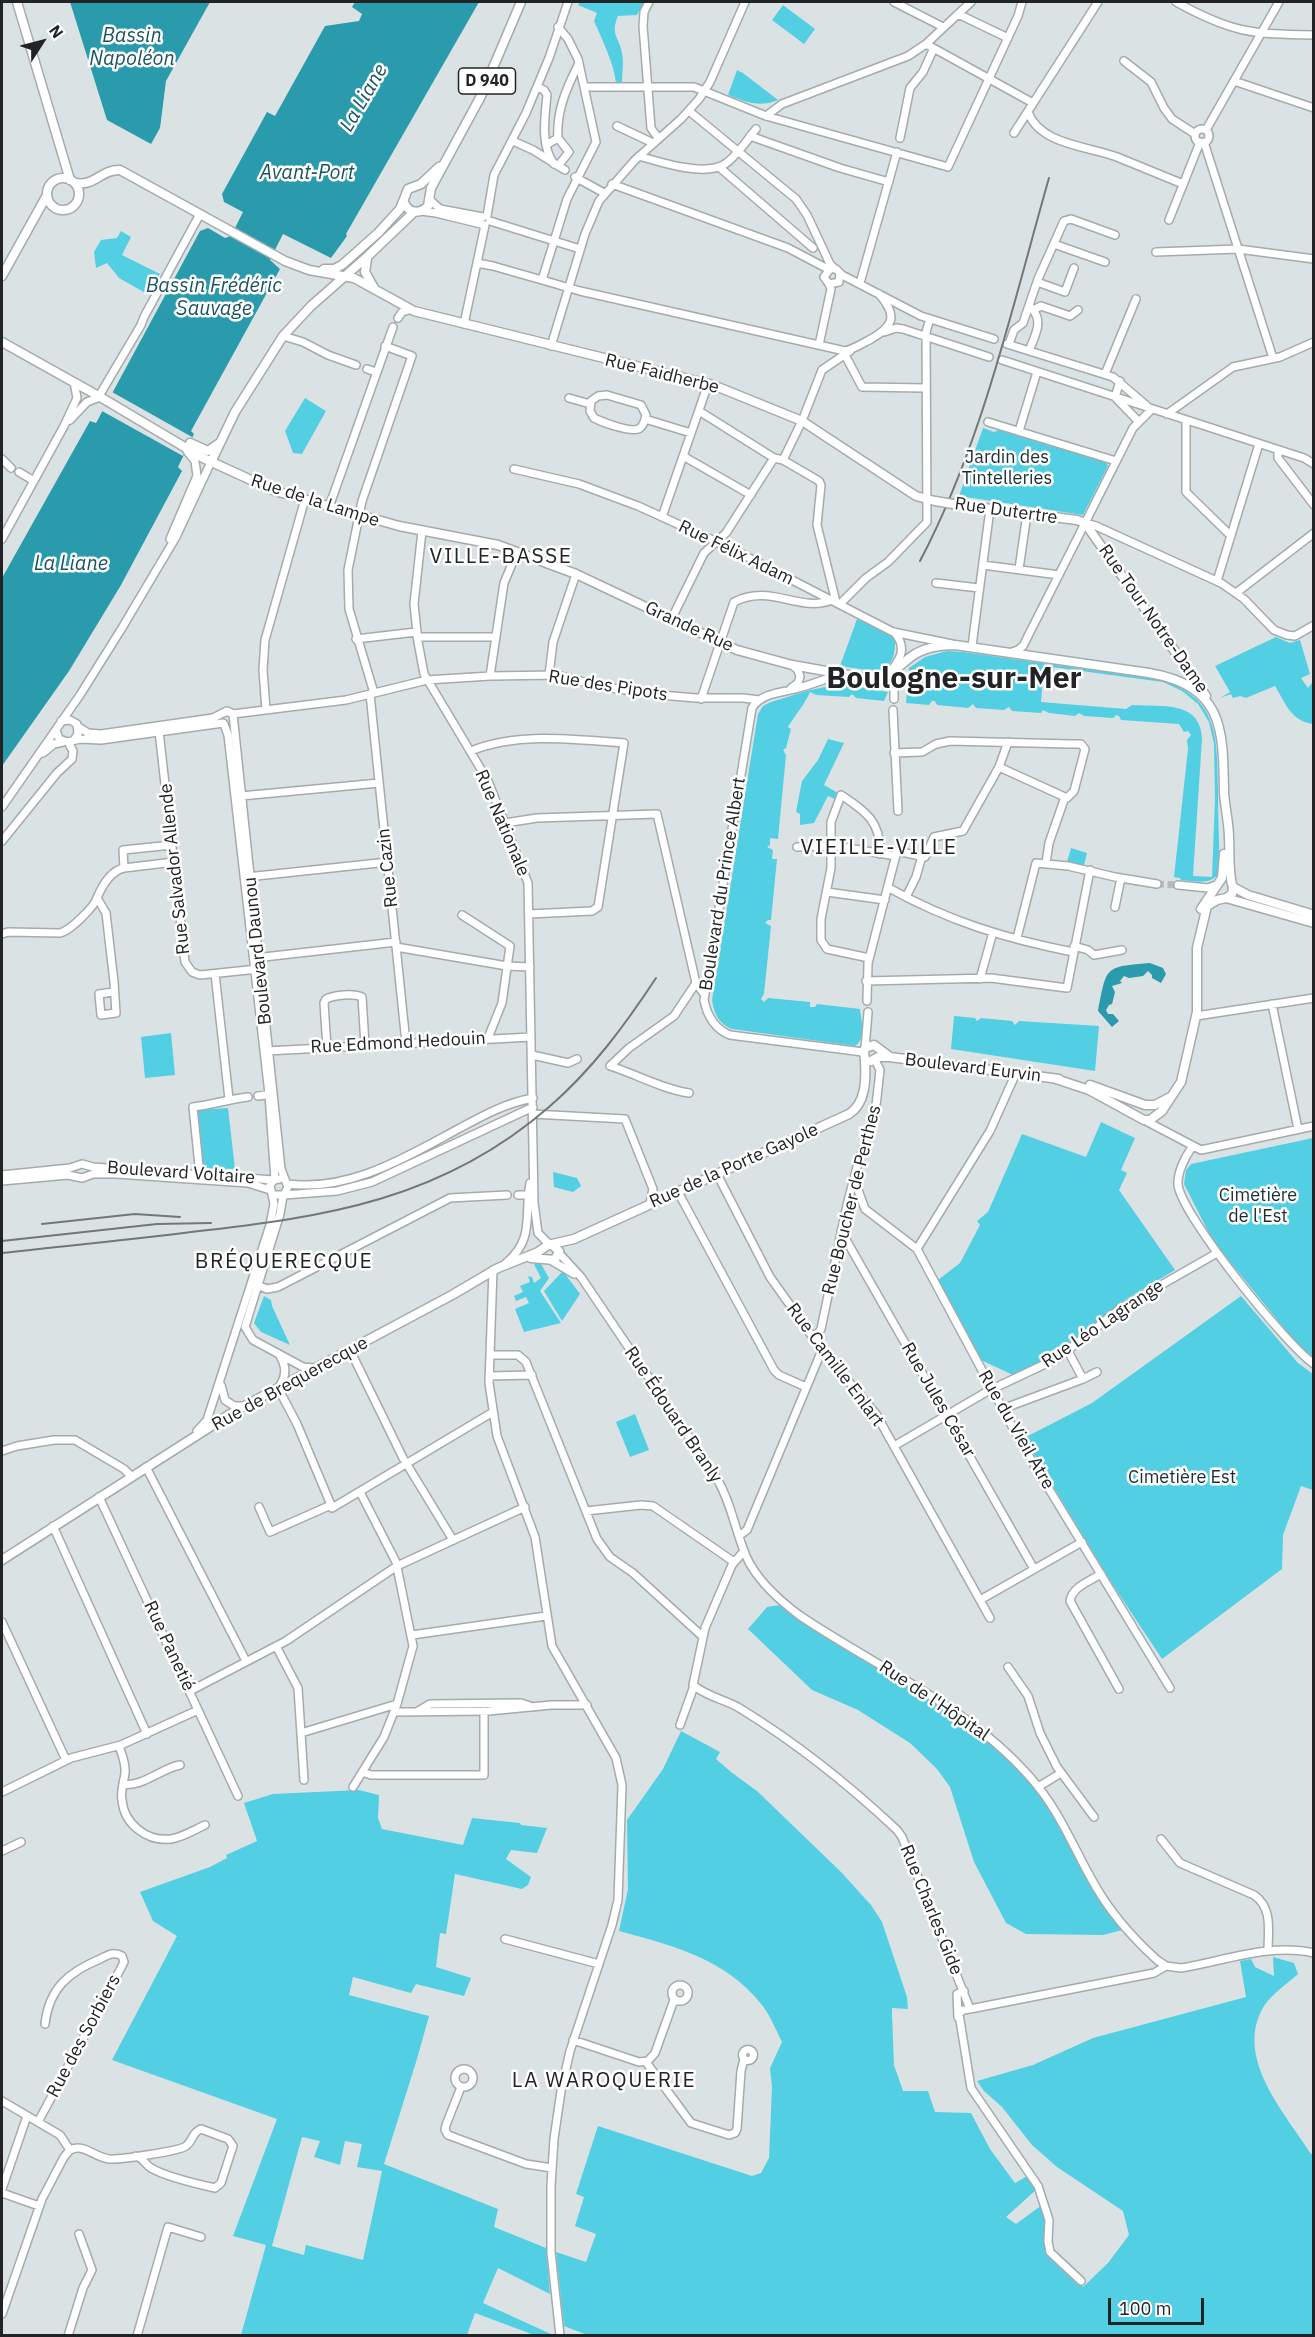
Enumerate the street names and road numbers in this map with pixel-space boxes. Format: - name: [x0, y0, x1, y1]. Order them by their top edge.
- road number: D 940: [458, 68, 516, 94]
- street label: Rue Faidherbe: [603, 349, 721, 399]
- street label: Rue de la Lampe: [248, 470, 382, 532]
- street label: Rue Dutertre: [953, 493, 1059, 529]
- street label: Rue Félix Adam: [675, 516, 797, 590]
- street label: Rue Tour Notre-Dame: [1094, 541, 1212, 697]
- street label: Grande Rue: [641, 597, 737, 657]
- street label: Rue des Pipots: [547, 666, 669, 706]
- street label: Rue Nationale: [470, 766, 534, 880]
- street label: Boulevard du Prince Albert: [695, 776, 751, 992]
- street label: Rue Salvador Allende: [155, 782, 195, 956]
- street label: Rue Cazin: [373, 827, 403, 909]
- street label: Boulevard Daunou: [239, 876, 277, 1026]
- street label: Rue Edmond Hedouin: [310, 1028, 486, 1058]
- street label: Boulevard Eurvin: [904, 1049, 1042, 1087]
- street label: Rue Boucher de Perthes: [818, 1103, 886, 1297]
- street label: Rue de la Porte Gayole: [646, 1119, 822, 1213]
- street label: Boulevard Voltaire: [106, 1157, 256, 1189]
- street label: Rue Léo Lagrange: [1038, 1275, 1168, 1373]
- street label: Rue Camille Enlart: [782, 1299, 888, 1431]
- street label: Rue de Brequerecque: [208, 1332, 372, 1436]
- street label: Rue Jules César: [896, 1339, 980, 1461]
- street label: Rue Édouard Branly: [619, 1343, 727, 1487]
- street label: Rue du Vieil Atre: [973, 1367, 1059, 1493]
- street label: Rue Panetié: [139, 1597, 199, 1695]
- street label: Rue de l'Hôpital: [875, 1656, 993, 1746]
- street label: Rue Charles Gide: [895, 1842, 967, 1978]
- street label: Rue des Sorbiers: [42, 1971, 126, 2101]

